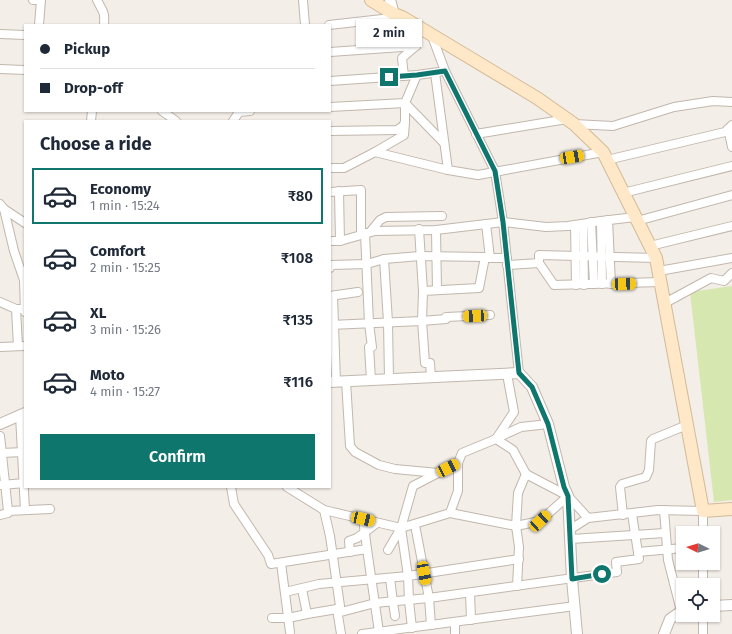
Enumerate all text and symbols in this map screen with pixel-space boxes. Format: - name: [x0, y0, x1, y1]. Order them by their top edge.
- callout: 2 min: [356, 19, 422, 47]
- text: 2 min: [373, 25, 405, 40]
- text: Pickup: [64, 40, 110, 58]
- route end: [380, 68, 398, 86]
- text: Drop-off: [64, 79, 123, 97]
- text: Choose a ride: [40, 133, 152, 155]
- car: [559, 149, 585, 165]
- icon: car: [42, 178, 78, 214]
- text: Economy: [90, 180, 151, 198]
- text: ₹80: [288, 187, 313, 205]
- text: 1 min · 15:24: [90, 198, 160, 213]
- icon: car: [42, 240, 78, 276]
- text: Comfort: [90, 242, 146, 260]
- text: ₹108: [281, 249, 313, 267]
- text: 2 min · 15:25: [90, 260, 161, 275]
- car: [612, 278, 636, 290]
- icon: car: [42, 302, 78, 338]
- text: XL: [90, 304, 106, 322]
- car: [463, 309, 487, 323]
- text: ₹135: [282, 311, 313, 329]
- text: 3 min · 15:26: [90, 322, 161, 337]
- icon: car: [42, 364, 78, 400]
- text: Moto: [90, 366, 125, 384]
- text: ₹116: [283, 373, 313, 391]
- text: 4 min · 15:27: [90, 384, 160, 399]
- button: Confirm: [40, 434, 315, 480]
- car: [435, 457, 461, 479]
- car: [527, 508, 553, 534]
- car: [350, 510, 376, 528]
- north arrow: [676, 526, 720, 570]
- map controls: [676, 526, 720, 622]
- car: [416, 560, 432, 586]
- route start: [593, 565, 611, 583]
- button: locate: [676, 578, 720, 622]

